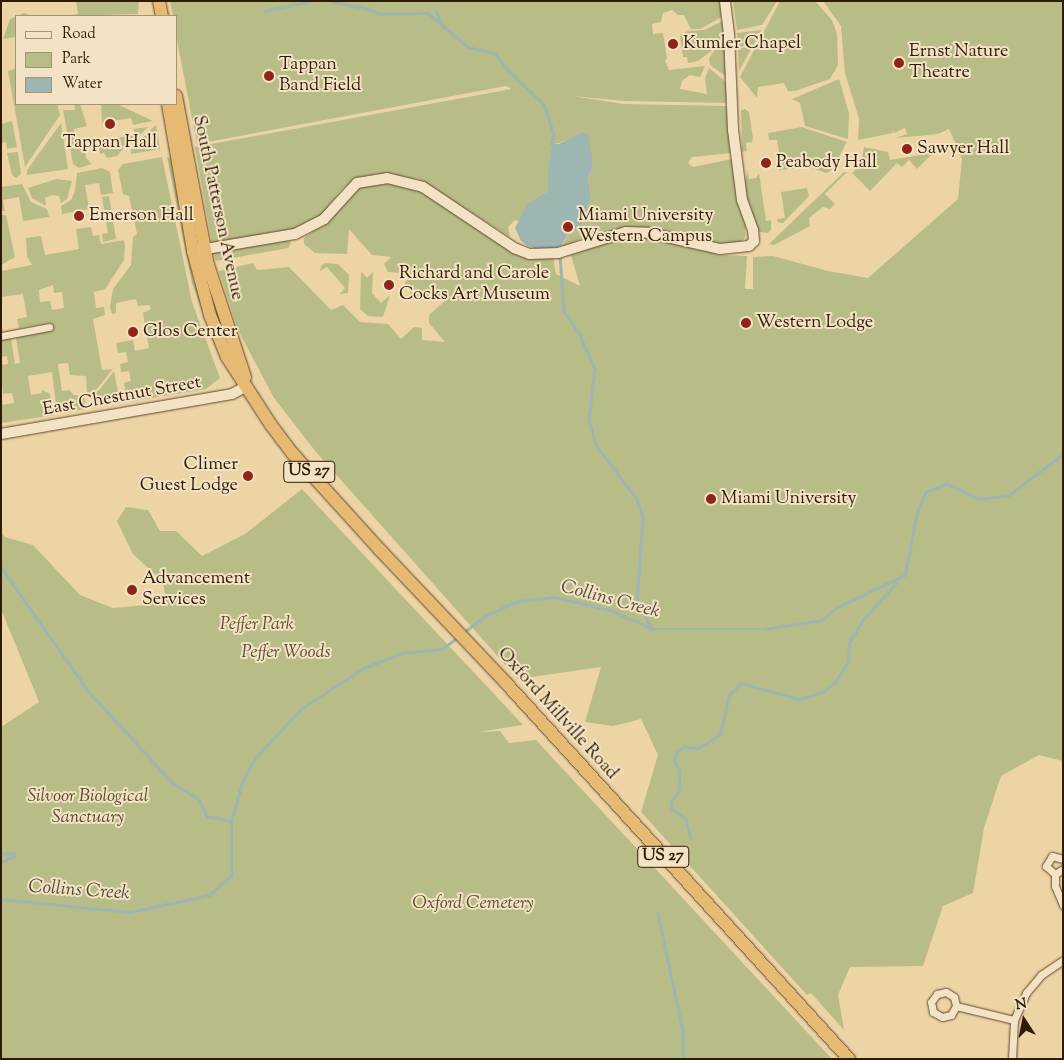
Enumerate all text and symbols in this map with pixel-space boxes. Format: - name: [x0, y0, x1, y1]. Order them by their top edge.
- legend: [15, 15, 178, 105]
- text: Road: [62, 24, 96, 45]
- place label: Kumler Chapel: [683, 33, 801, 55]
- marker: Kumler Chapel: [667, 38, 679, 50]
- place label: Ernst Nature Theatre: [909, 42, 1008, 84]
- text: Park: [62, 49, 91, 70]
- place label: Tappan Band Field: [279, 55, 361, 98]
- marker: Ernst Nature Theatre: [893, 57, 905, 69]
- marker: Tappan Band Field: [263, 70, 275, 82]
- text: Water: [62, 74, 102, 95]
- street label: South Patterson Avenue: [187, 114, 247, 302]
- marker: Tappan Hall: [104, 118, 116, 130]
- place label: Tappan Hall: [63, 132, 157, 154]
- place label: Sawyer Hall: [917, 138, 1009, 160]
- marker: Sawyer Hall: [901, 143, 913, 155]
- place label: Peabody Hall: [776, 152, 877, 174]
- marker: Peabody Hall: [760, 157, 772, 169]
- place label: Emerson Hall: [89, 205, 194, 227]
- place label: Miami University Western Campus: [578, 206, 713, 248]
- marker: Emerson Hall: [73, 210, 85, 222]
- marker: Miami University Western Campus: [562, 221, 574, 233]
- place label: Richard and Carole Cocks Art Museum: [399, 264, 550, 306]
- marker: Richard and Carole Cocks Art Museum: [383, 279, 395, 291]
- place label: Western Lodge: [756, 312, 873, 334]
- marker: Western Lodge: [740, 317, 752, 329]
- place label: Glos Center: [143, 321, 237, 343]
- marker: Glos Center: [127, 326, 139, 338]
- street label: East Chestnut Street: [41, 372, 203, 422]
- place label: Climer Guest Lodge: [140, 455, 238, 498]
- road number: US 27: [283, 458, 335, 486]
- marker: Climer Guest Lodge: [242, 470, 254, 482]
- place label: Miami University: [721, 488, 856, 510]
- marker: Miami University: [705, 493, 717, 505]
- place label: Advancement Services: [142, 569, 250, 612]
- water label: Collins Creek: [558, 576, 662, 624]
- marker: Advancement Services: [126, 584, 138, 596]
- park label: Peffer Park: [220, 614, 294, 636]
- park label: Peffer Woods: [241, 642, 331, 664]
- street label: Oxford Millville Road: [492, 644, 622, 784]
- park label: Silvoor Biological Sanctuary: [28, 787, 148, 830]
- road number: US 27: [637, 844, 689, 870]
- water label: Collins Creek: [28, 876, 130, 906]
- park label: Oxford Cemetery: [412, 893, 534, 915]
- text: N: [1014, 994, 1029, 1016]
- north arrow: [999, 995, 1049, 1045]

